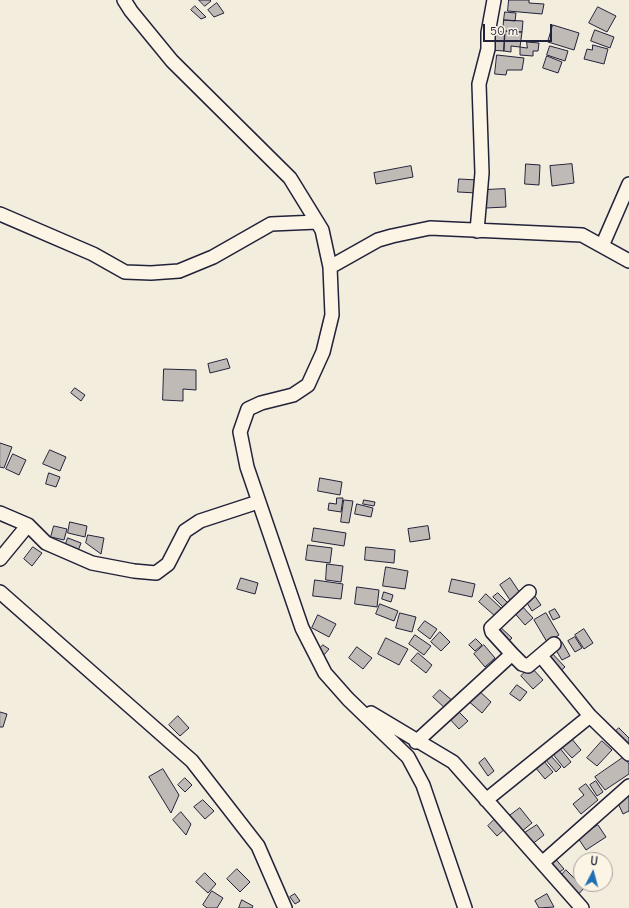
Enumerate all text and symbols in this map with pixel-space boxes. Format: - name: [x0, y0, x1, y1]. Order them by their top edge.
- scale bar: [485, 16, 554, 42]
- text: 50 m: [490, 23, 518, 38]
- north arrow: [573, 852, 613, 892]
- text: U: [590, 854, 599, 868]

